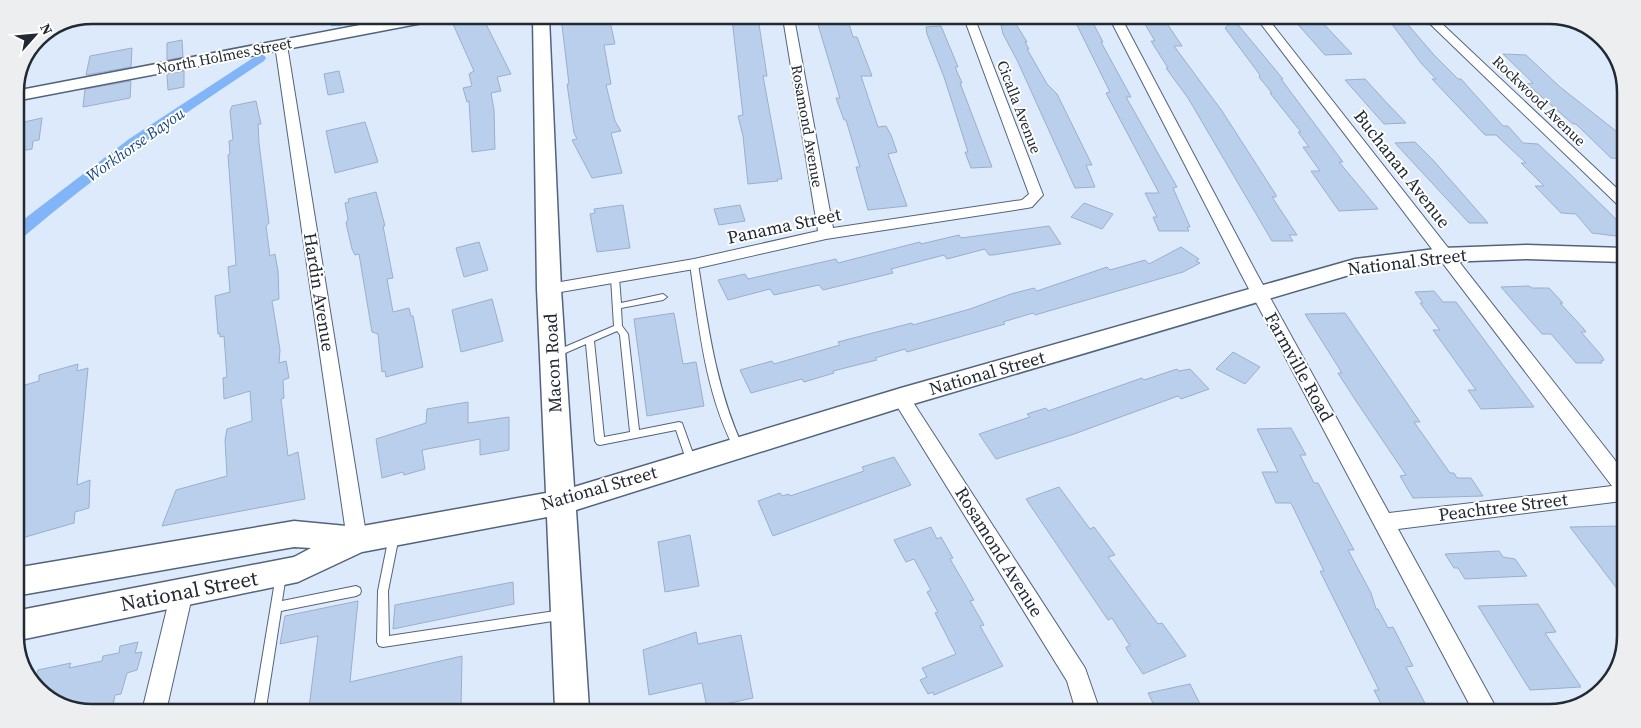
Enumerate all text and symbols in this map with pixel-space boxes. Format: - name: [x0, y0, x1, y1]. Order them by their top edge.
- north arrow: [10, 10, 60, 60]
- text: N: [35, 20, 58, 38]
- street label: North Holmes Street: [155, 32, 293, 79]
- street label: Rockwood Avenue: [1488, 51, 1591, 151]
- street label: Cicalla Avenue: [992, 57, 1047, 157]
- street label: Rosamond Avenue: [786, 63, 829, 189]
- water label: Workhorse Bayou: [81, 101, 190, 186]
- street label: Buchanan Avenue: [1348, 104, 1457, 233]
- street label: Panama Street: [725, 201, 843, 250]
- street label: Hardin Avenue: [298, 231, 341, 353]
- street label: National Street: [1346, 242, 1468, 281]
- street label: Farmville Road: [1259, 308, 1340, 426]
- street label: Macon Road: [537, 313, 568, 413]
- street label: National Street: [926, 344, 1048, 401]
- street label: National Street: [538, 459, 660, 516]
- street label: Rosamond Avenue: [949, 482, 1049, 621]
- street label: Peachtree Street: [1437, 486, 1569, 527]
- street label: National Street: [118, 563, 260, 618]

